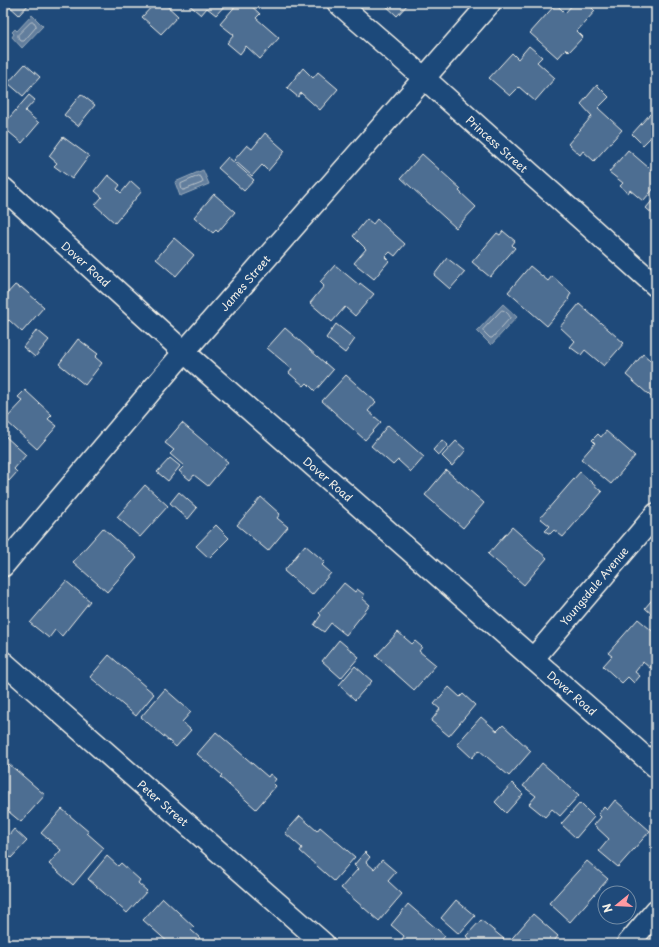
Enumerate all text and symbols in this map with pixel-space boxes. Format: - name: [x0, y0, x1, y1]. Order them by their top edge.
- street label: Princess Street: [462, 111, 532, 177]
- street label: Dover Road: [58, 237, 114, 291]
- street label: James Street: [216, 251, 275, 315]
- street label: Dover Road: [299, 453, 357, 505]
- street label: Youngsdale Avenue: [556, 543, 632, 629]
- street label: Dover Road: [543, 667, 601, 719]
- street label: Peter Street: [134, 776, 193, 830]
- north arrow: [597, 885, 637, 925]
- text: N: [597, 901, 616, 915]

